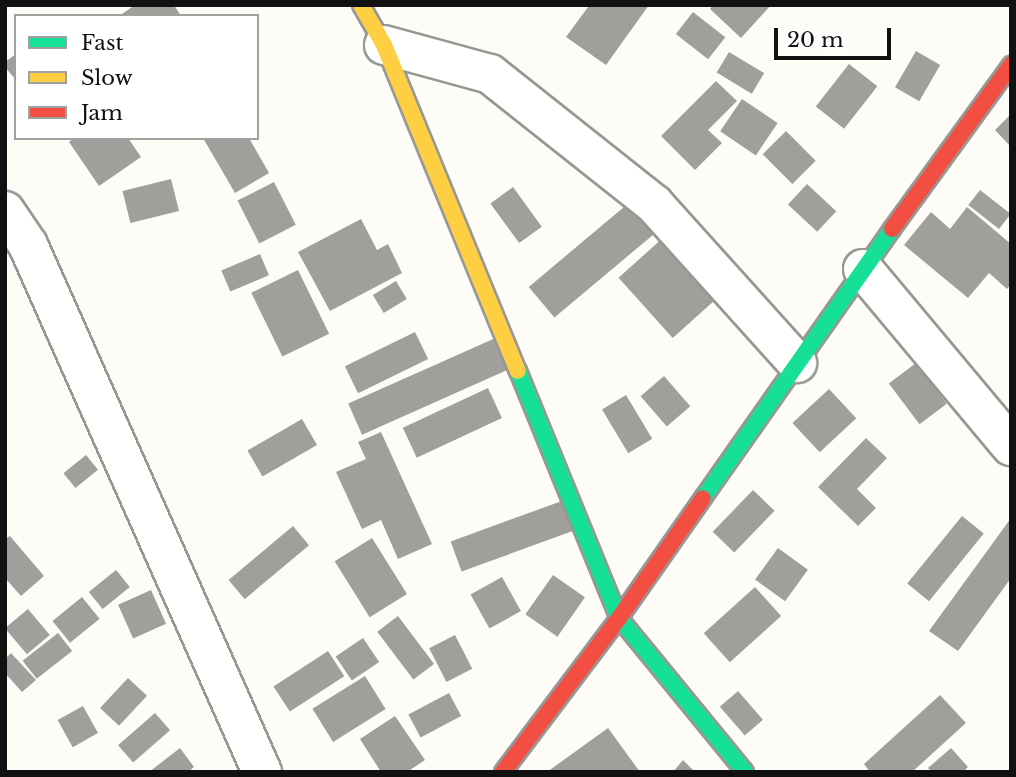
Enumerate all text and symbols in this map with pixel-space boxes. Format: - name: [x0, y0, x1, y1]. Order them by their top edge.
- legend: [14, 14, 259, 140]
- scale bar: [778, 14, 895, 58]
- text: 20 m: [787, 27, 844, 53]
- text: Fast: [81, 30, 123, 56]
- text: Slow: [81, 65, 133, 91]
- text: Jam: [81, 100, 123, 126]

